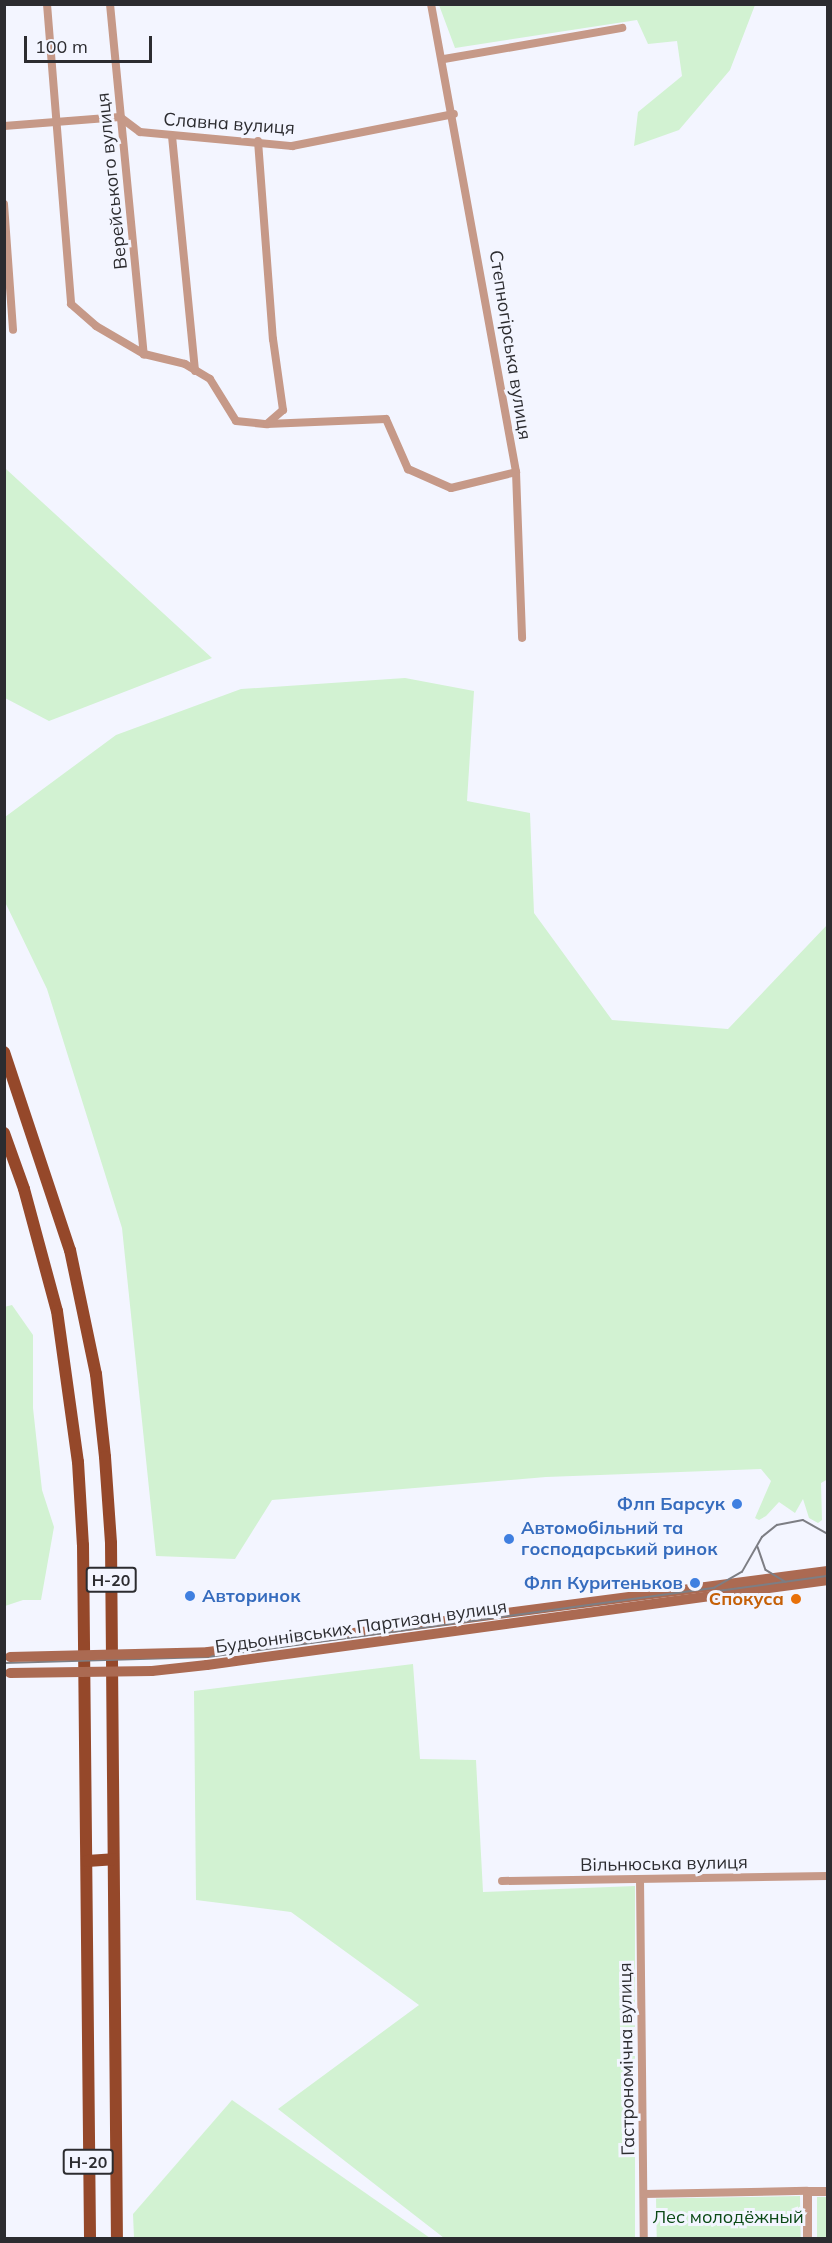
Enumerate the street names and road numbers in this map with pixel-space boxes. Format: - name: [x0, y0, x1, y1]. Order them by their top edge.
- street label: Верейського вулиця: [92, 92, 132, 270]
- street label: Славна вулиця: [163, 109, 295, 139]
- street label: Степногірська вулиця: [484, 249, 536, 441]
- road number: Н-20: [86, 1567, 136, 1593]
- street label: Будьоннівських Партизан вулиця: [214, 1596, 508, 1658]
- street label: Вільнюська вулиця: [580, 1852, 748, 1876]
- street label: Гастрономічна вулиця: [615, 1962, 639, 2156]
- road number: Н-20: [62, 2149, 113, 2175]

